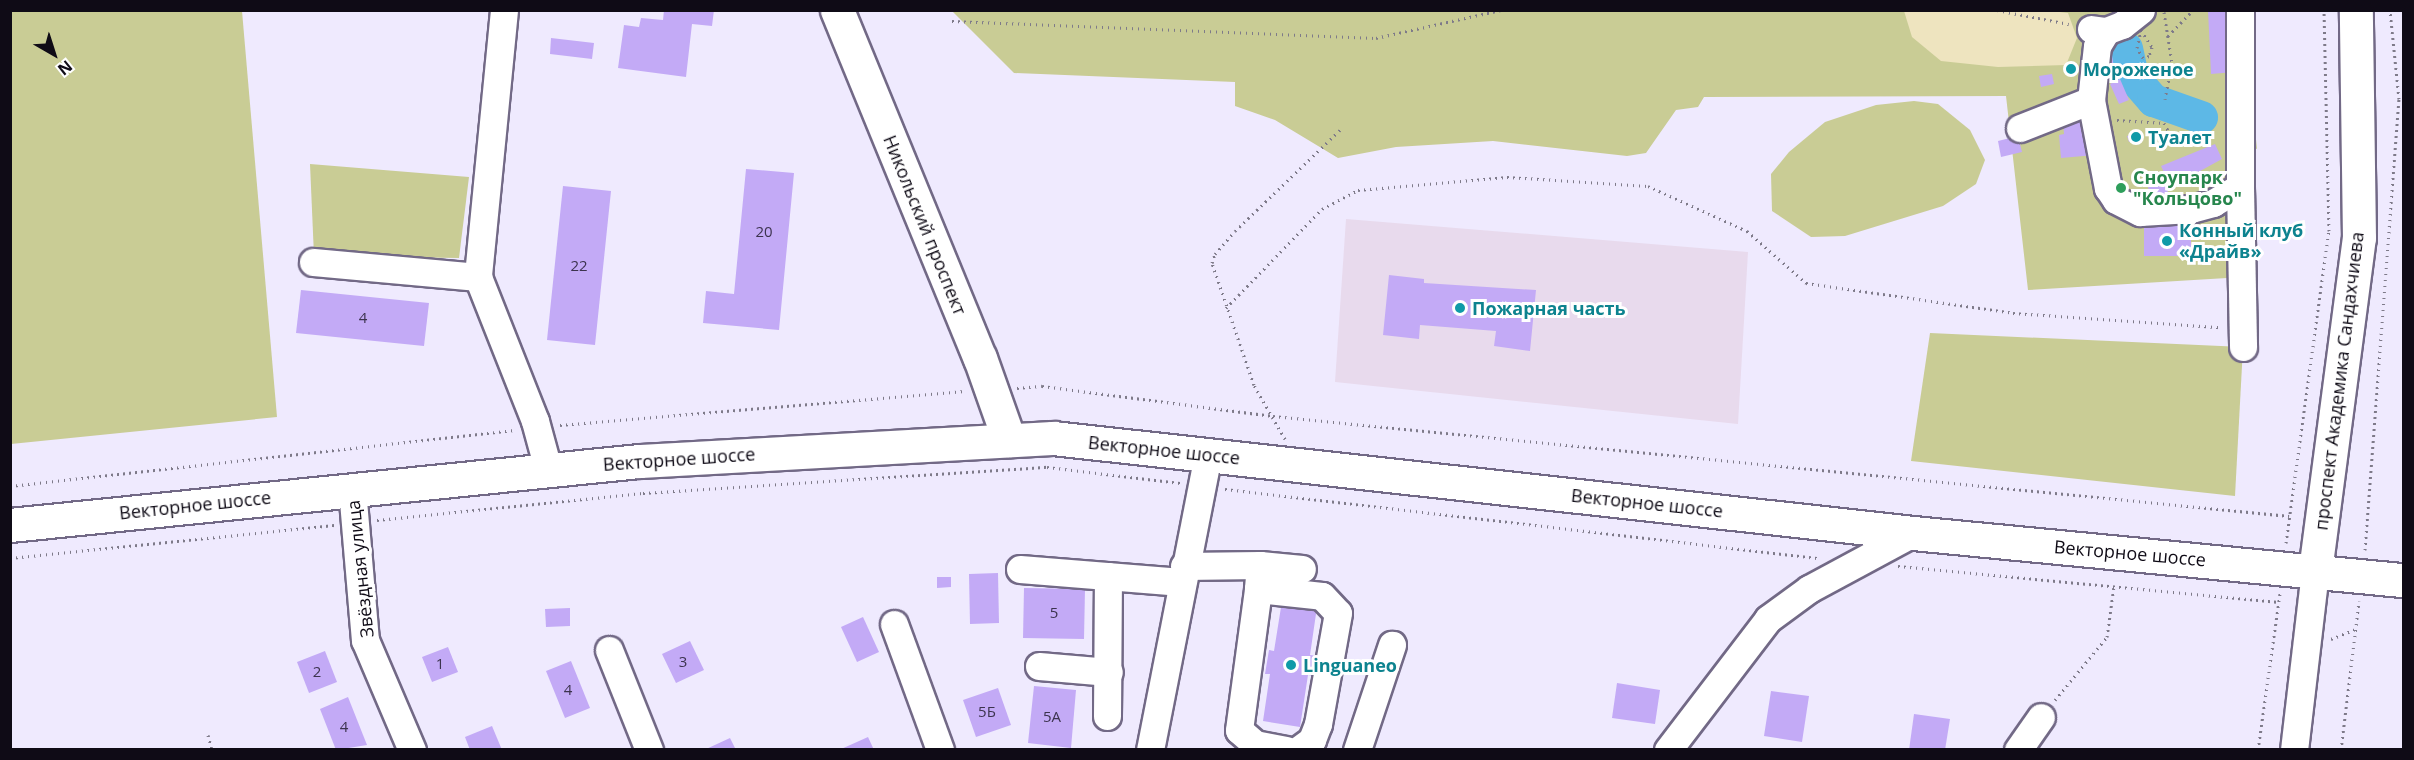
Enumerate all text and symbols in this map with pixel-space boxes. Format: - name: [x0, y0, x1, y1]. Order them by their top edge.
- north arrow: [24, 24, 84, 84]
- text: N: [53, 55, 77, 81]
- place label: Мороженое: [2083, 58, 2194, 80]
- marker: Мороженое: [2064, 62, 2078, 76]
- place label: Туалет: [2148, 126, 2212, 148]
- marker: Туалет: [2129, 130, 2143, 144]
- street label: Никольский проспект: [879, 132, 971, 318]
- place label: Сноупарк "Кольцово": [2133, 167, 2242, 210]
- marker: Сноупарк "Кольцово": [2114, 181, 2128, 195]
- place label: Конный клуб «Драйв»: [2179, 220, 2303, 262]
- house number: 20: [755, 223, 773, 241]
- street label: проспект Академика Сандахчиева: [2310, 231, 2368, 531]
- marker: Конный клуб «Драйв»: [2160, 234, 2174, 248]
- house number: 22: [570, 257, 588, 275]
- place label: Пожарная часть: [1472, 297, 1626, 319]
- marker: Пожарная часть: [1453, 301, 1467, 315]
- house number: 4: [359, 309, 367, 327]
- street label: Векторное шоссе: [1087, 431, 1241, 469]
- street label: Векторное шоссе: [602, 443, 756, 475]
- street label: Векторное шоссе: [1570, 484, 1724, 522]
- street label: Векторное шоссе: [118, 486, 272, 524]
- street label: Звёздная улица: [342, 499, 378, 639]
- street label: Векторное шоссе: [2053, 536, 2207, 570]
- house number: 5: [1050, 604, 1058, 622]
- house number: 3: [679, 653, 687, 671]
- place label: Linguaneo: [1303, 654, 1397, 676]
- house number: 1: [436, 655, 444, 673]
- marker: Linguaneo: [1284, 658, 1298, 672]
- house number: 2: [313, 663, 321, 681]
- house number: 4: [564, 681, 572, 699]
- house number: 5Б: [978, 703, 996, 721]
- house number: 5А: [1043, 708, 1061, 726]
- house number: 4: [340, 718, 348, 736]

